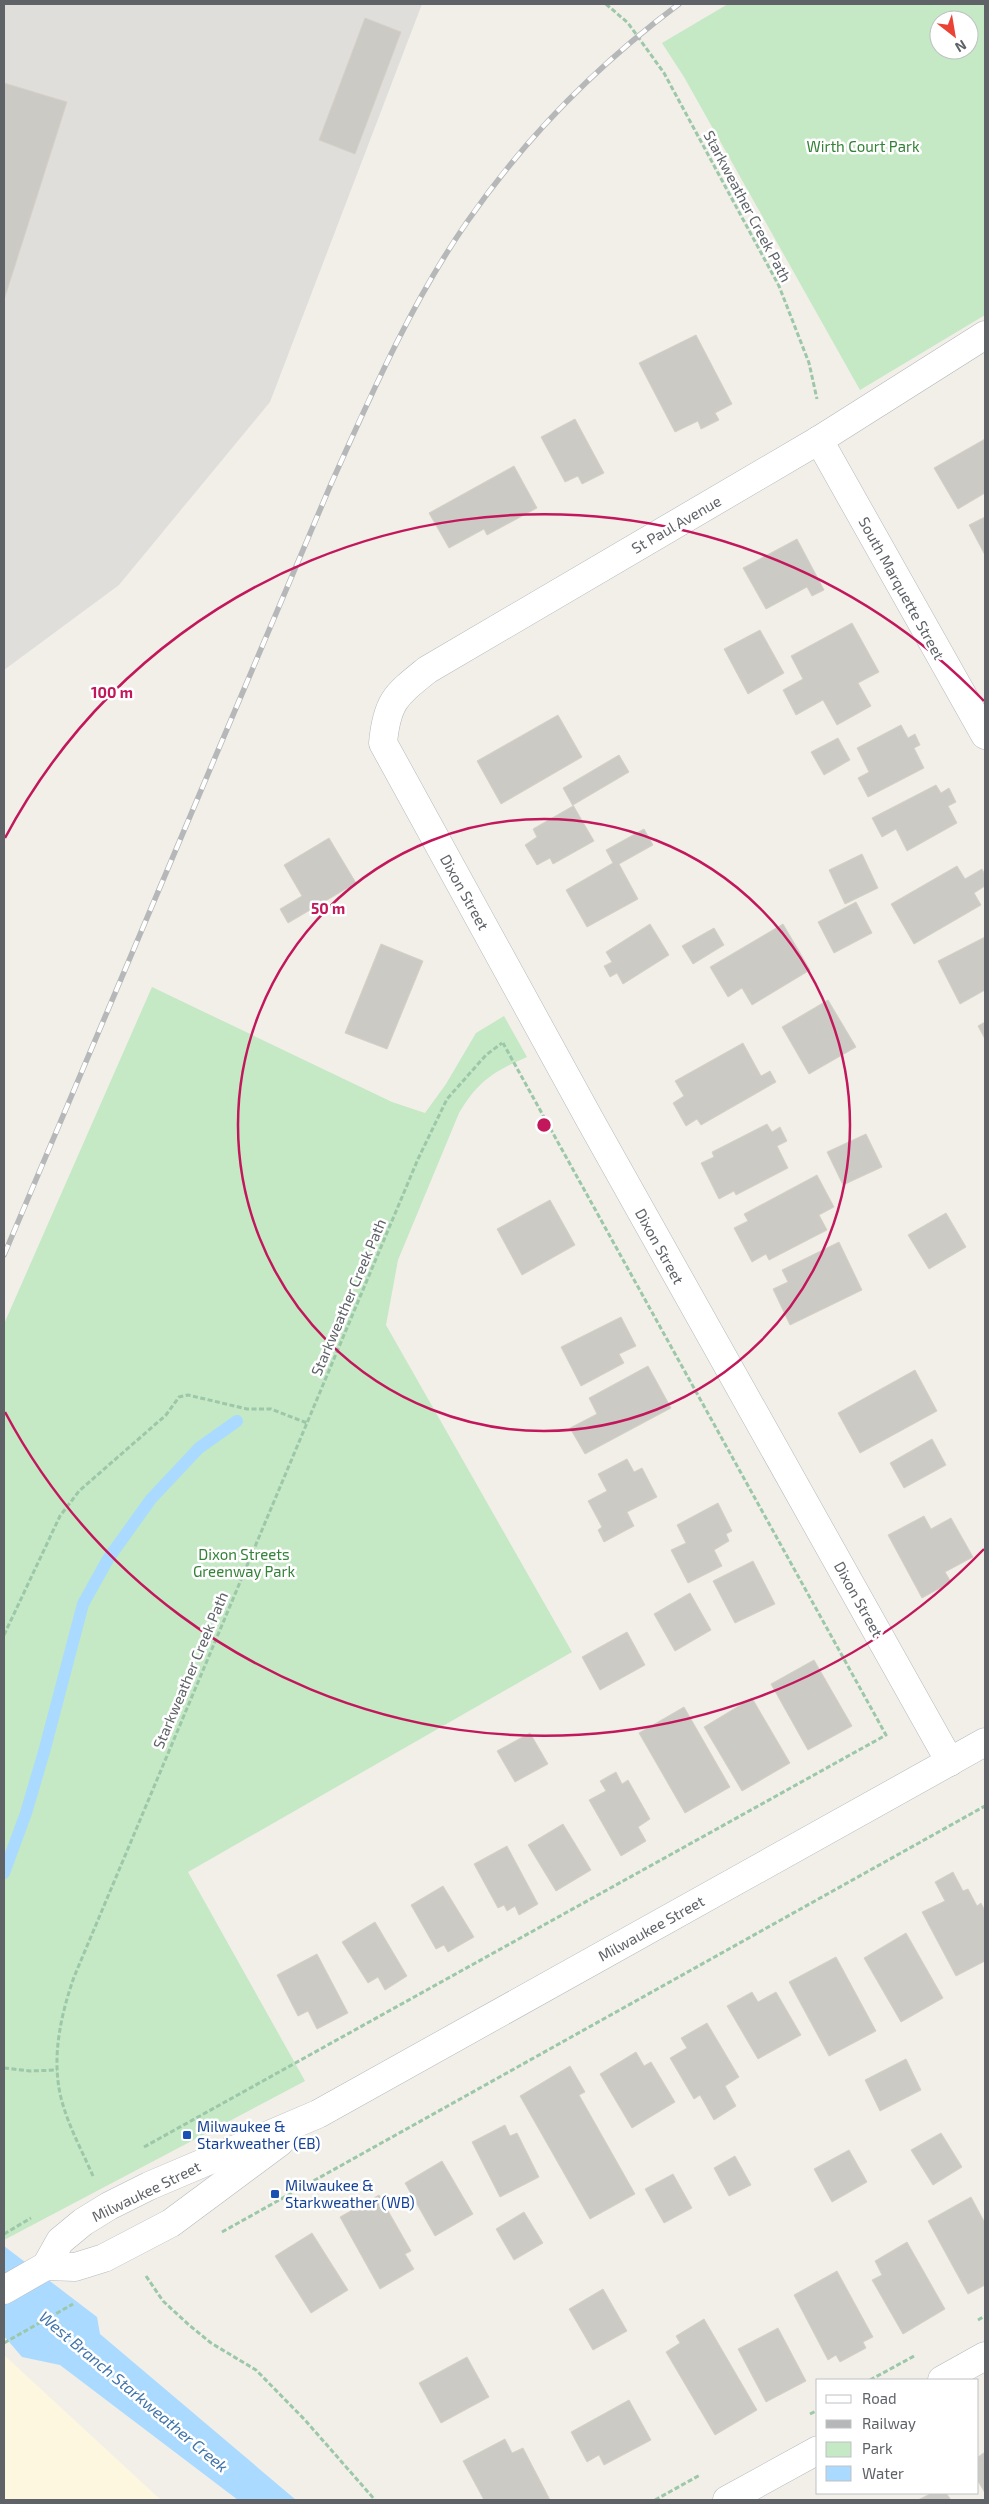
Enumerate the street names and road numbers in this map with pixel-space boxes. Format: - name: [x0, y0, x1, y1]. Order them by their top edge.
- street label: Starkweather Creek Path: [700, 127, 796, 285]
- street label: St Paul Avenue: [628, 491, 724, 557]
- street label: South Marquette Street: [855, 514, 949, 663]
- street label: Dixon Street: [437, 851, 493, 933]
- street label: Dixon Street: [632, 1205, 688, 1287]
- street label: Starkweather Creek Path: [307, 1216, 389, 1378]
- street label: Dixon Street: [831, 1558, 887, 1640]
- street label: Starkweather Creek Path: [149, 1589, 231, 1751]
- street label: Milwaukee Street: [595, 1891, 708, 1965]
- street label: Milwaukee Street: [89, 2157, 204, 2225]

